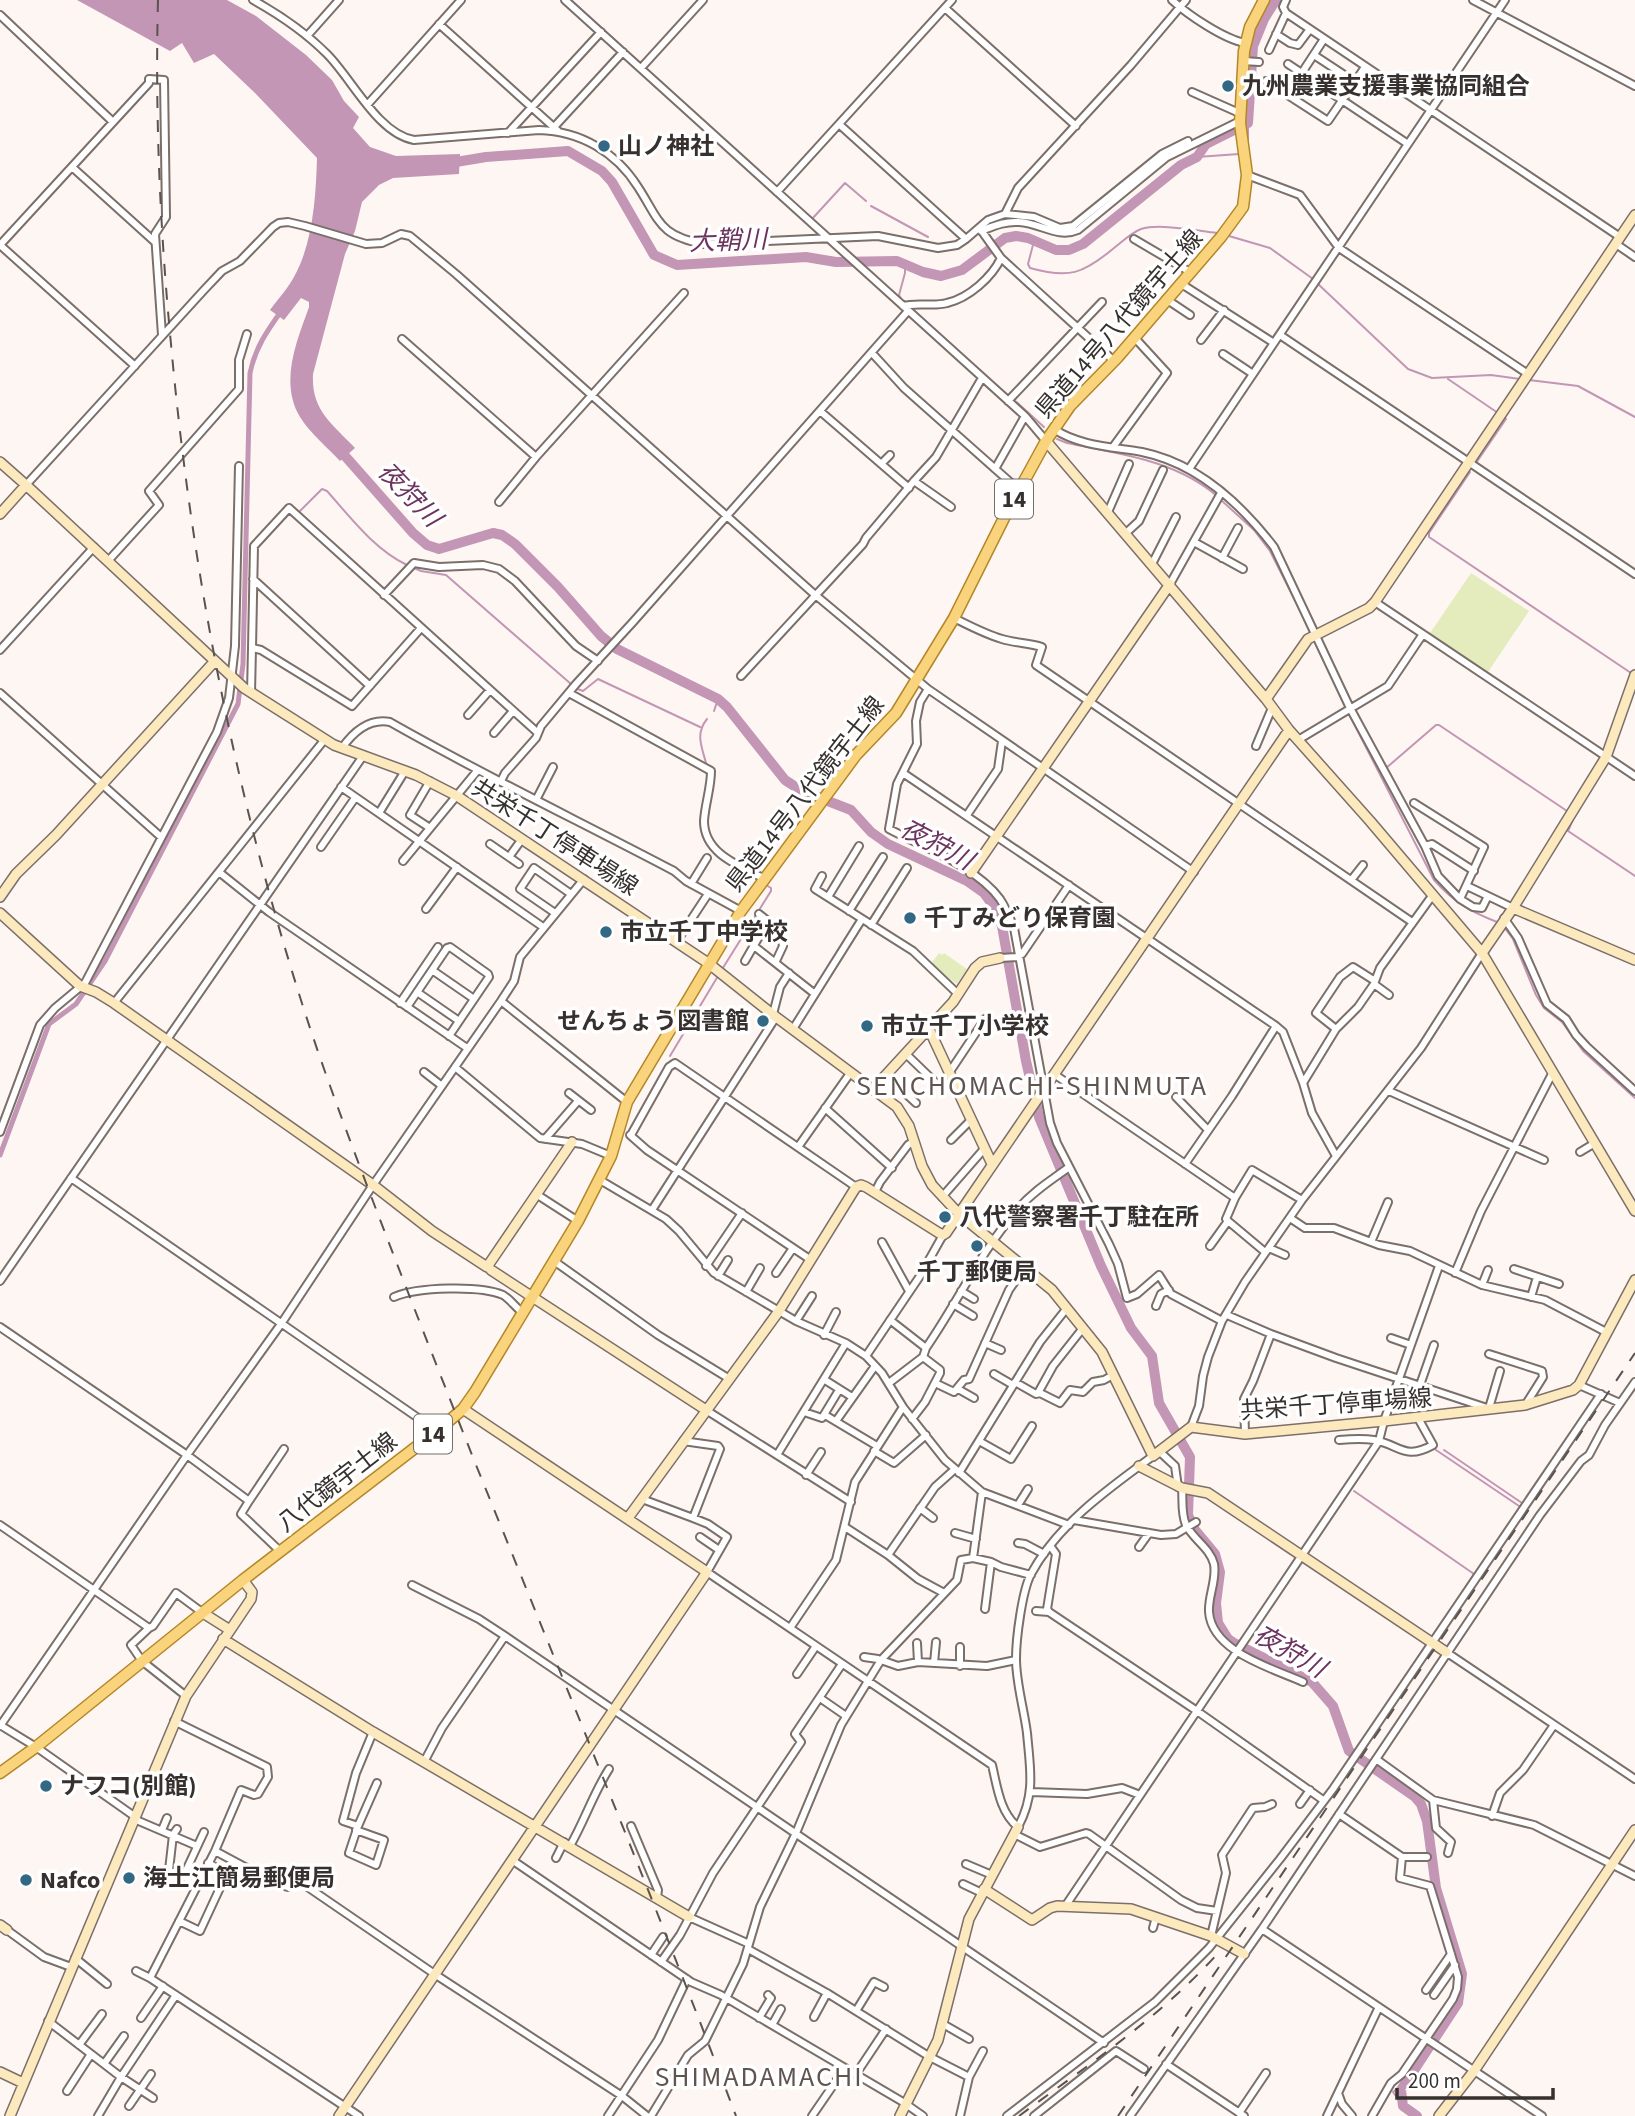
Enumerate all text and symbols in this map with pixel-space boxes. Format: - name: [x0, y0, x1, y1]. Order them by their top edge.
- place label: 九州農業支援事業協同組合: [1242, 69, 1530, 104]
- marker: 九州農業支援事業協同組合: [1220, 78, 1236, 94]
- place label: 山ノ神社: [618, 129, 714, 164]
- marker: 山ノ神社: [596, 138, 612, 154]
- water label: 大鞘川: [688, 221, 771, 260]
- street label: 県道14号八代鏡宇土線: [1027, 222, 1211, 426]
- water label: 夜狩川: [369, 453, 452, 537]
- road number: 14: [995, 480, 1033, 519]
- street label: 県道14号八代鏡宇土線: [718, 689, 893, 900]
- street label: 共栄千丁停車場線: [465, 770, 645, 904]
- water label: 夜狩川: [894, 810, 983, 880]
- place label: 千丁みどり保育園: [924, 901, 1116, 936]
- marker: 千丁みどり保育園: [902, 910, 918, 926]
- place label: 市立千丁中学校: [620, 915, 788, 950]
- marker: 市立千丁中学校: [598, 924, 614, 940]
- place label: せんちょう図書館: [557, 1004, 749, 1039]
- place label: 市立千丁小学校: [881, 1009, 1049, 1044]
- marker: せんちょう図書館: [755, 1013, 771, 1029]
- marker: 市立千丁小学校: [859, 1018, 875, 1034]
- district label: SENCHOMACHI-SHINMUTA: [856, 1066, 1208, 1106]
- place label: 八代警察署千丁駐在所: [959, 1200, 1199, 1235]
- marker: 八代警察署千丁駐在所: [937, 1209, 953, 1225]
- marker: 千丁郵便局: [969, 1238, 985, 1254]
- place label: 千丁郵便局: [917, 1255, 1037, 1290]
- street label: 共栄千丁停車場線: [1239, 1380, 1433, 1429]
- road number: 14: [414, 1414, 452, 1454]
- street label: 八代鏡宇土線: [270, 1424, 405, 1541]
- water label: 夜狩川: [1247, 1616, 1335, 1688]
- place label: ナフコ(別館): [60, 1769, 197, 1804]
- marker: ナフコ(別館): [38, 1778, 54, 1794]
- place label: 海士江簡易郵便局: [143, 1861, 335, 1896]
- place label: Nafco: [40, 1863, 100, 1898]
- marker: 海士江簡易郵便局: [121, 1870, 137, 1886]
- marker: Nafco: [18, 1872, 34, 1888]
- scale bar: [1397, 2056, 1553, 2100]
- district label: SHIMADAMACHI: [654, 2057, 864, 2097]
- text: 200 m: [1408, 2066, 1461, 2096]

